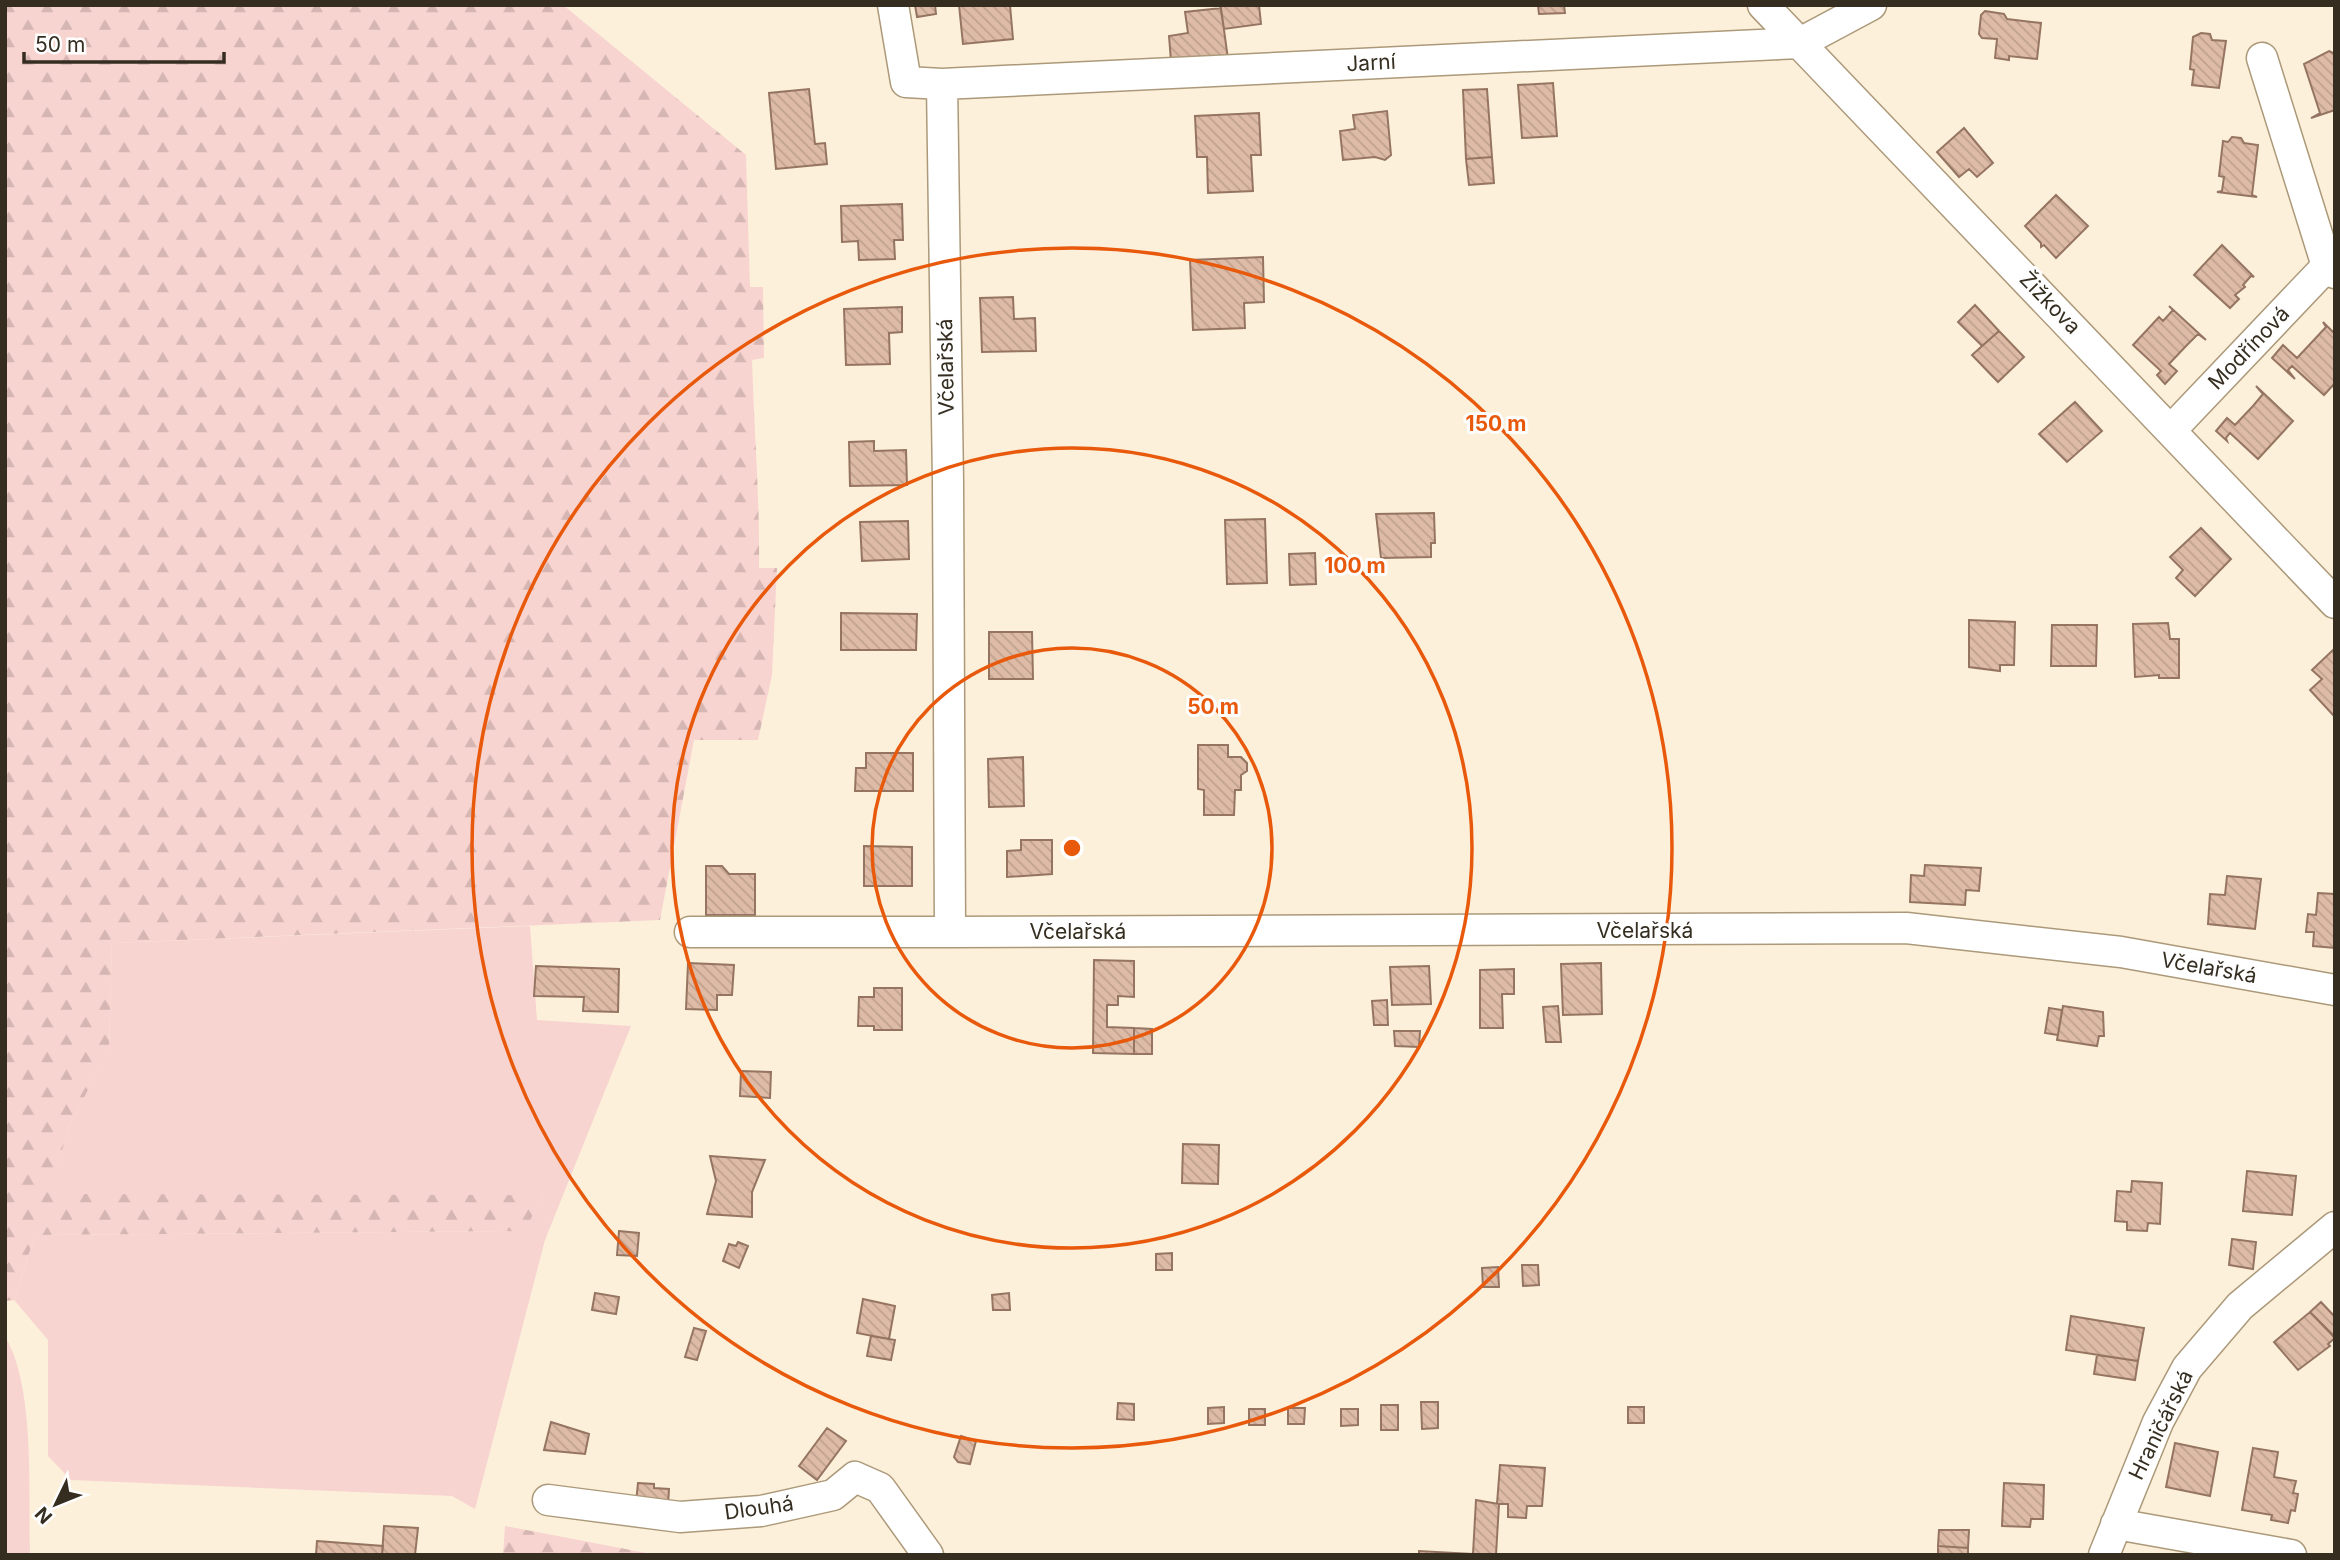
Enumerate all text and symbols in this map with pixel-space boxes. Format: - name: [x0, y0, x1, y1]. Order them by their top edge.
- scale bar: [24, 21, 224, 65]
- text: 50 m: [35, 32, 85, 57]
- street label: Jarní: [1346, 49, 1397, 76]
- street label: Žižkova: [2015, 266, 2087, 339]
- street label: Modřínová: [2203, 301, 2294, 394]
- street label: Včelařská: [932, 318, 959, 416]
- text: 150 m: [1466, 411, 1526, 436]
- text: 100 m: [1324, 553, 1386, 578]
- text: 50 m: [1187, 694, 1239, 719]
- centre of rings: [1060, 836, 1084, 860]
- street label: Včelařská: [1597, 918, 1693, 943]
- street label: Včelařská: [1030, 919, 1126, 944]
- street label: Včelařská: [2159, 947, 2259, 988]
- street label: Hraničářská: [2123, 1366, 2198, 1484]
- north arrow: [21, 1469, 91, 1539]
- street label: Dlouhá: [723, 1490, 795, 1525]
- text: N: [31, 1502, 57, 1528]

